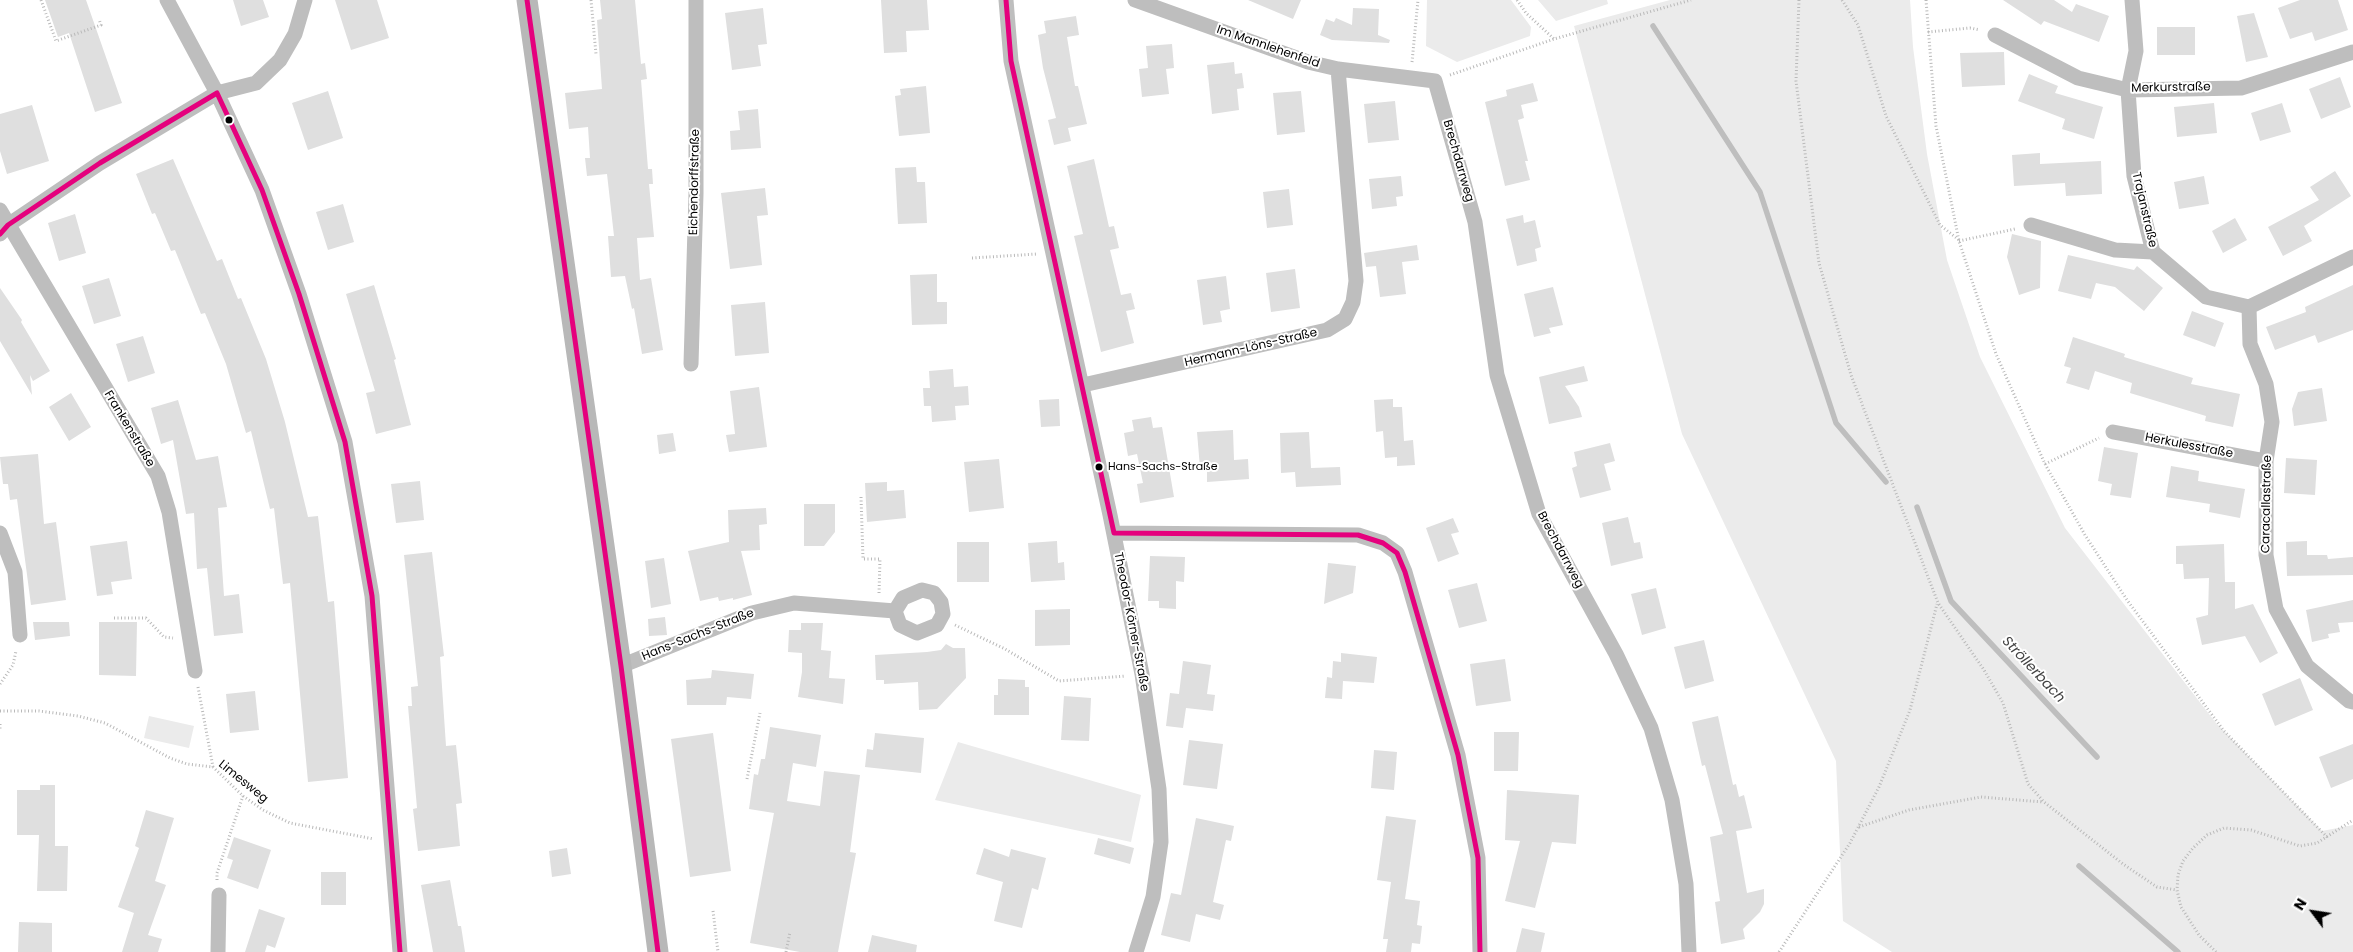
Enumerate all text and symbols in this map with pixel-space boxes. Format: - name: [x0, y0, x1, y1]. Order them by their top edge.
- street label: Im Mannlehenfeld: [1215, 23, 1321, 71]
- street label: Merkurstraße: [2131, 80, 2211, 96]
- unlabelled marker: [224, 115, 234, 125]
- street label: Brechdarrweg: [1439, 118, 1477, 204]
- street label: Eichendorffstraße: [687, 129, 703, 235]
- street label: Trajanstraße: [2128, 171, 2160, 249]
- street label: Hermann-Löns-Straße: [1183, 326, 1319, 370]
- street label: Frankenstraße: [101, 388, 157, 470]
- street label: Herkulesstraße: [2144, 430, 2234, 462]
- street label: Caracallastraße: [2259, 455, 2275, 553]
- place label: Hans-Sachs-Straße: [1108, 460, 1218, 474]
- marker: Hans-Sachs-Straße: [1094, 462, 1104, 472]
- street label: Brechdarrweg: [1534, 509, 1586, 591]
- street label: Theodor-Körner-Straße: [1110, 551, 1152, 693]
- street label: Hans-Sachs-Straße: [640, 606, 756, 664]
- water label: Ströllerbach: [1998, 633, 2068, 707]
- street label: Limesweg: [215, 758, 271, 806]
- north arrow: [2288, 887, 2338, 937]
- text: N: [2289, 895, 2311, 914]

